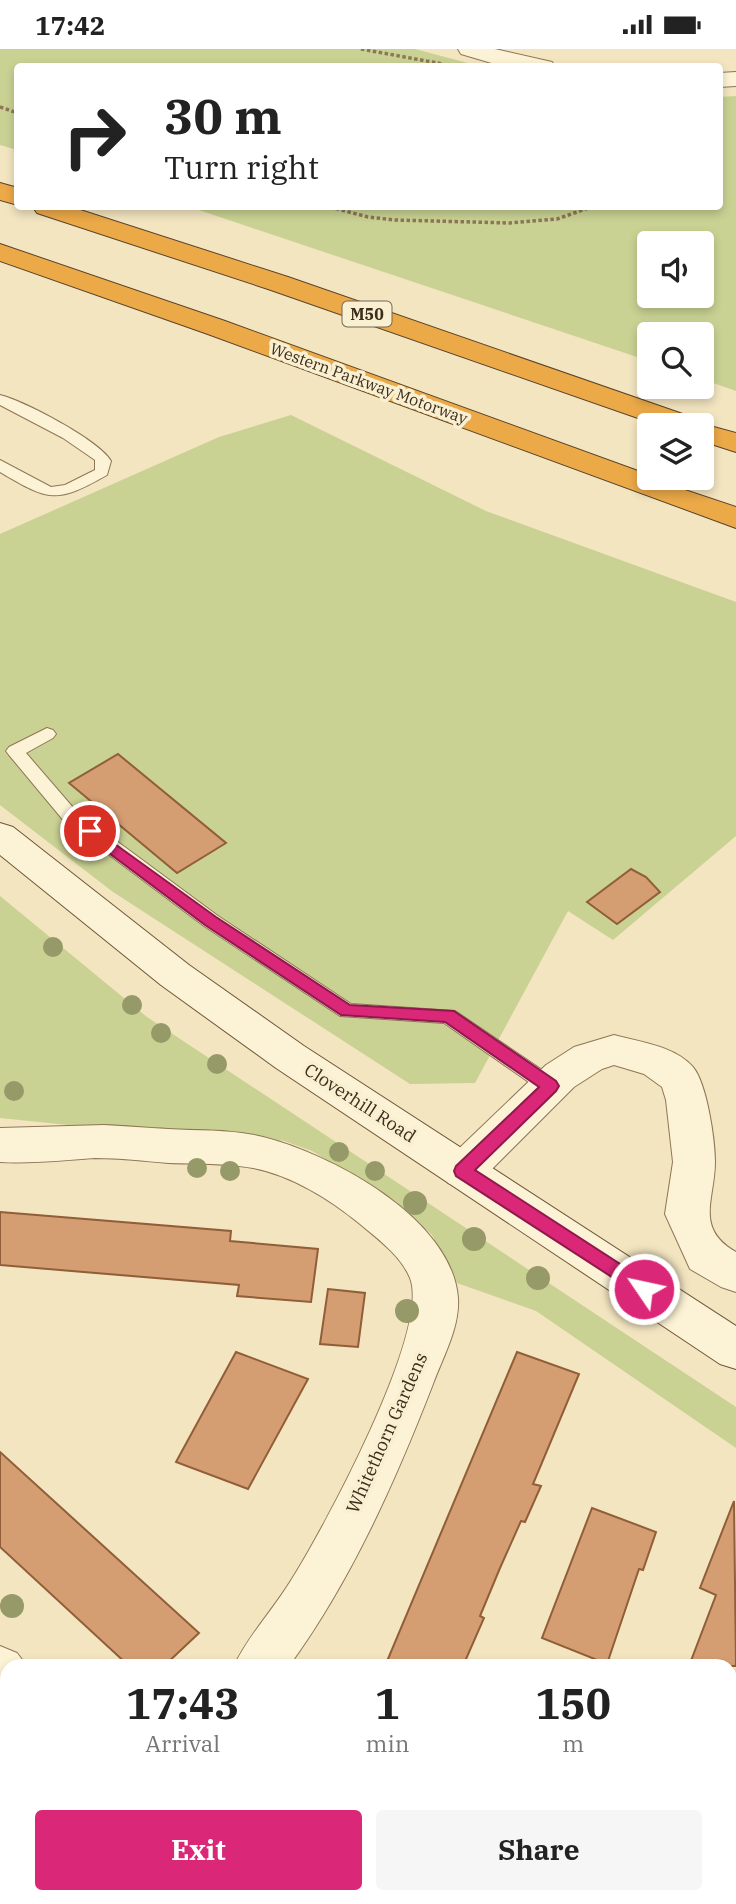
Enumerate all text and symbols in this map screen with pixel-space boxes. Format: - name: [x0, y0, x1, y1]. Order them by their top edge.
- text: 17:42: [35, 8, 105, 42]
- text: 30 m: [164, 84, 282, 147]
- icon: right: [49, 91, 140, 182]
- text: Turn right: [164, 146, 319, 188]
- map controls: [637, 231, 714, 490]
- button: sound: [637, 231, 714, 308]
- road number: M50: [342, 301, 392, 327]
- button: search: [637, 322, 714, 399]
- street label: Western Parkway Motorway: [267, 338, 471, 428]
- button: layers: [637, 413, 714, 490]
- pin: [60, 801, 120, 861]
- icon: arrive: [71, 812, 109, 850]
- street label: Cloverhill Road: [300, 1058, 421, 1147]
- position arrow: [607, 1252, 681, 1326]
- street label: Whitethorn Gardens: [341, 1349, 432, 1517]
- text: 17:43: [126, 1676, 240, 1731]
- text: 1: [375, 1676, 400, 1731]
- text: 150: [535, 1676, 611, 1731]
- text: Arrival: [145, 1728, 220, 1758]
- text: min: [366, 1728, 409, 1758]
- text: m: [562, 1728, 584, 1758]
- button: Exit: [35, 1810, 362, 1890]
- button: Share: [376, 1810, 702, 1890]

